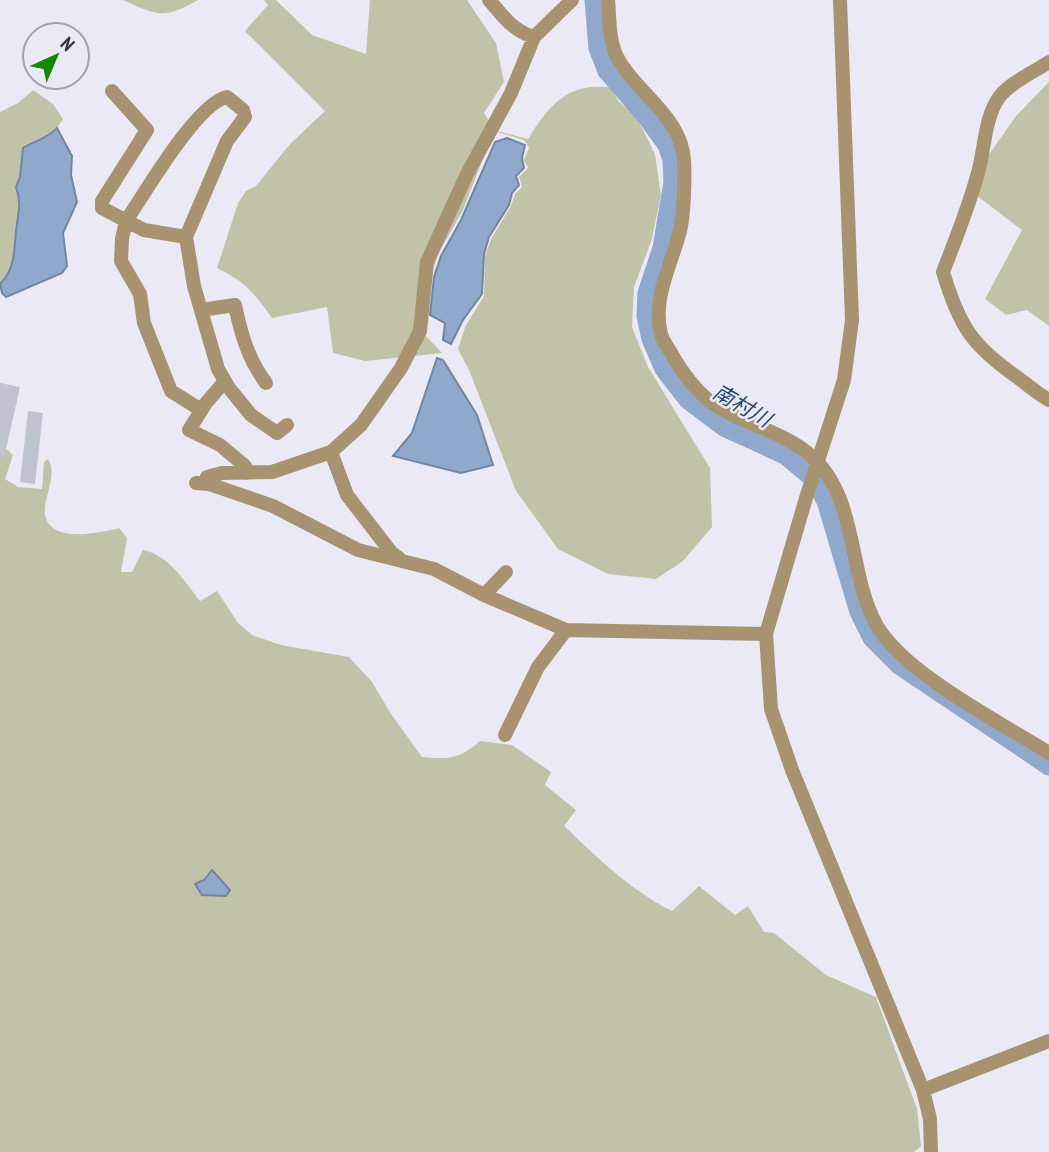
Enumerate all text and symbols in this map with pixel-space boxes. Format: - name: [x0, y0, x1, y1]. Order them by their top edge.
- north arrow: [21, 21, 91, 91]
- text: N: [56, 32, 80, 56]
- water label: 南村川: [708, 378, 778, 434]

